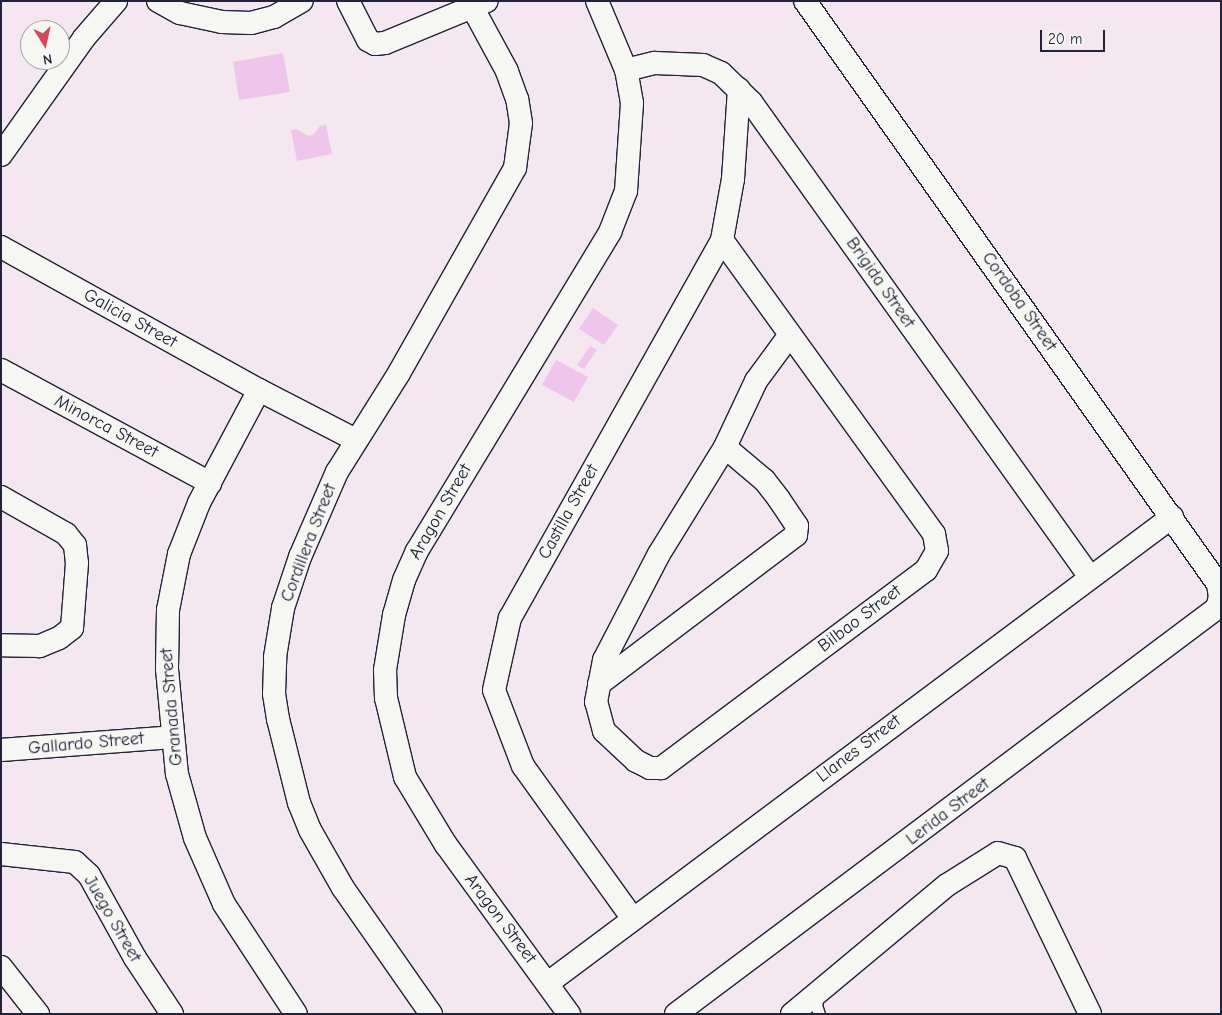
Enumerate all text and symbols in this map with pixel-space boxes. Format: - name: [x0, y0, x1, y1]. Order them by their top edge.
- north arrow: [20, 20, 70, 70]
- scale bar: [1042, 20, 1107, 52]
- text: 20 m: [1048, 30, 1082, 48]
- text: N: [42, 50, 54, 68]
- street label: Brigida Street: [841, 233, 919, 333]
- street label: Cordoba Street: [977, 248, 1061, 356]
- street label: Galicia Street: [80, 285, 180, 353]
- street label: Minorca Street: [50, 391, 162, 463]
- street label: Aragon Street: [405, 460, 477, 564]
- street label: Castilla Street: [534, 461, 604, 563]
- street label: Cordillera Street: [277, 481, 341, 605]
- street label: Bilbao Street: [814, 581, 906, 657]
- street label: Granada Street: [156, 647, 188, 767]
- street label: Llanes Street: [813, 710, 905, 788]
- street label: Gallardo Street: [27, 728, 145, 760]
- street label: Lerida Street: [902, 774, 994, 850]
- street label: Aragon Street: [459, 870, 541, 968]
- street label: Juego Street: [78, 872, 146, 966]

